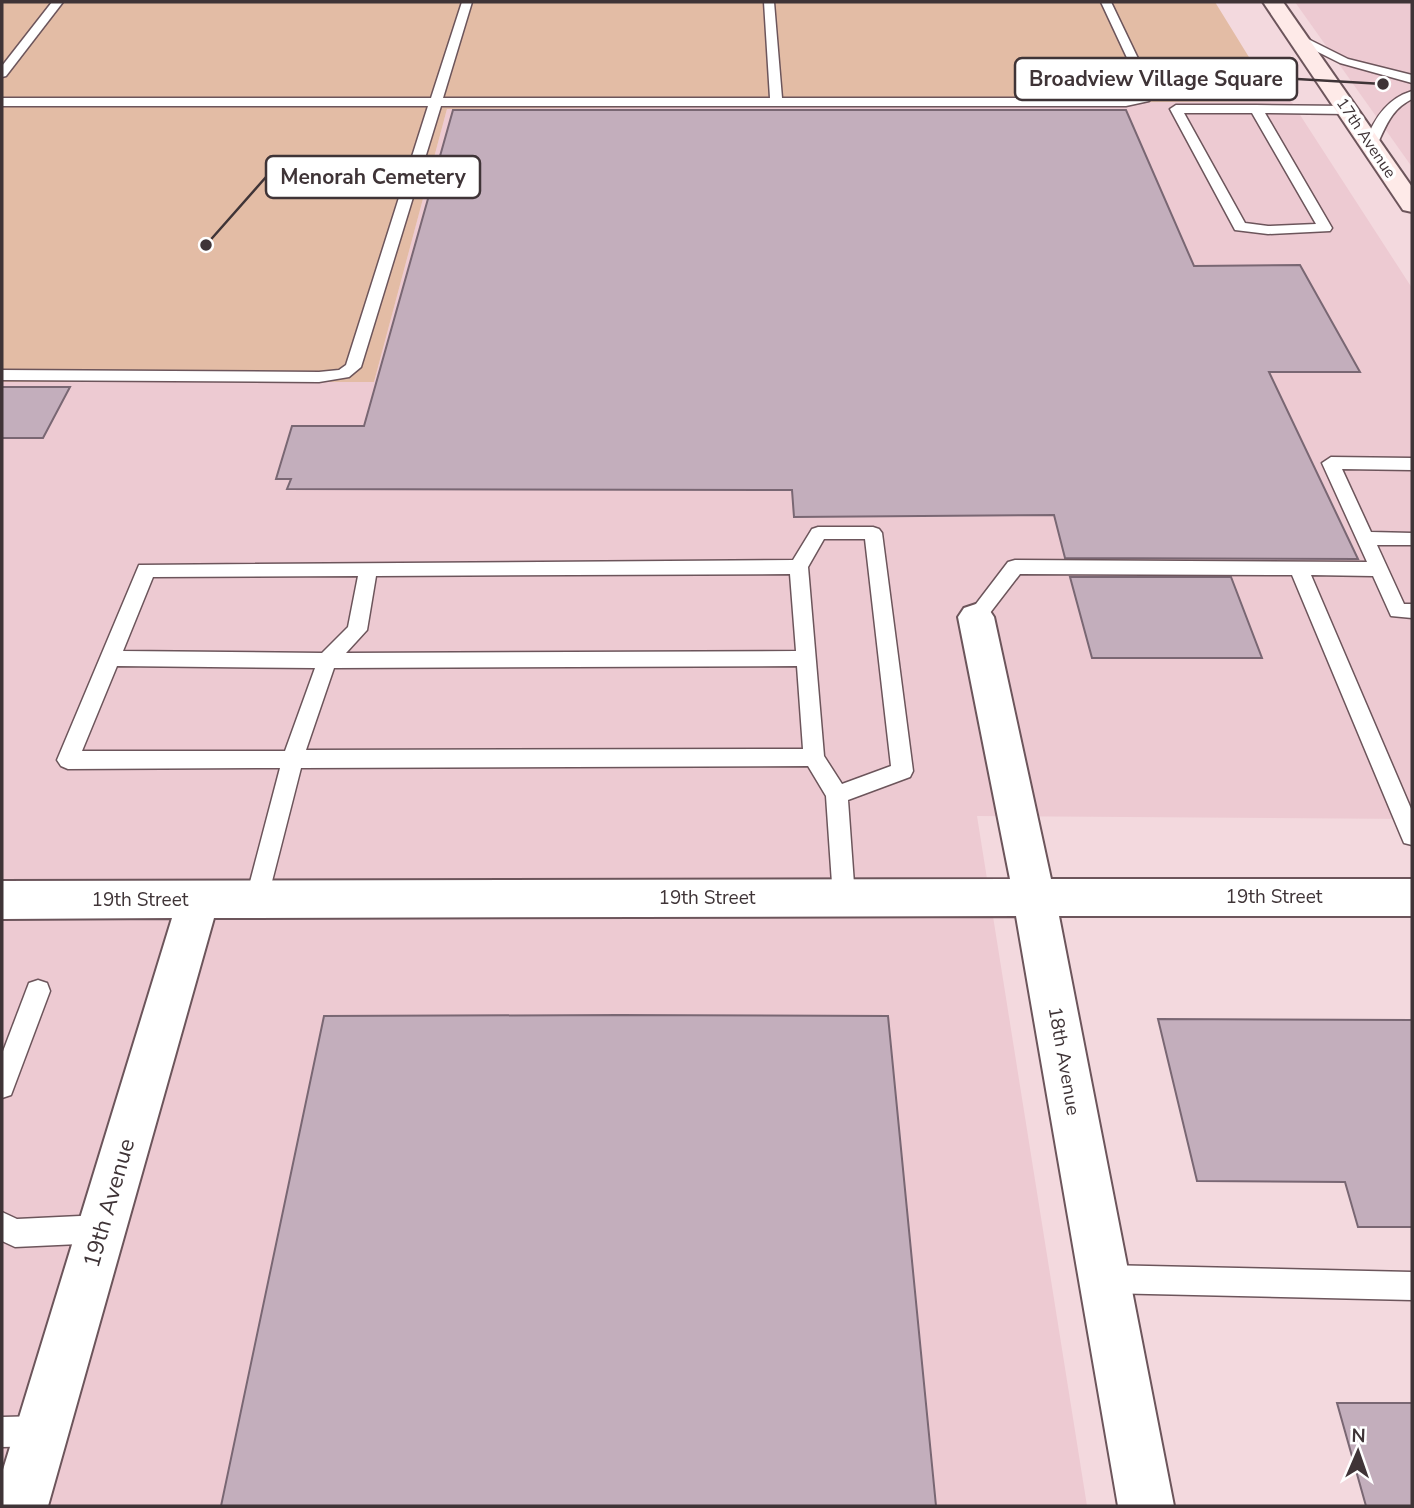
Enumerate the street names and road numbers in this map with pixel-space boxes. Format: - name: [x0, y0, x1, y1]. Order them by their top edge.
- street label: 17th Avenue: [1331, 94, 1401, 182]
- street label: 19th Street: [1226, 884, 1323, 910]
- street label: 19th Street: [659, 885, 756, 911]
- street label: 19th Street: [92, 887, 189, 913]
- street label: 18th Avenue: [1042, 1005, 1086, 1117]
- street label: 19th Avenue: [76, 1135, 142, 1271]

